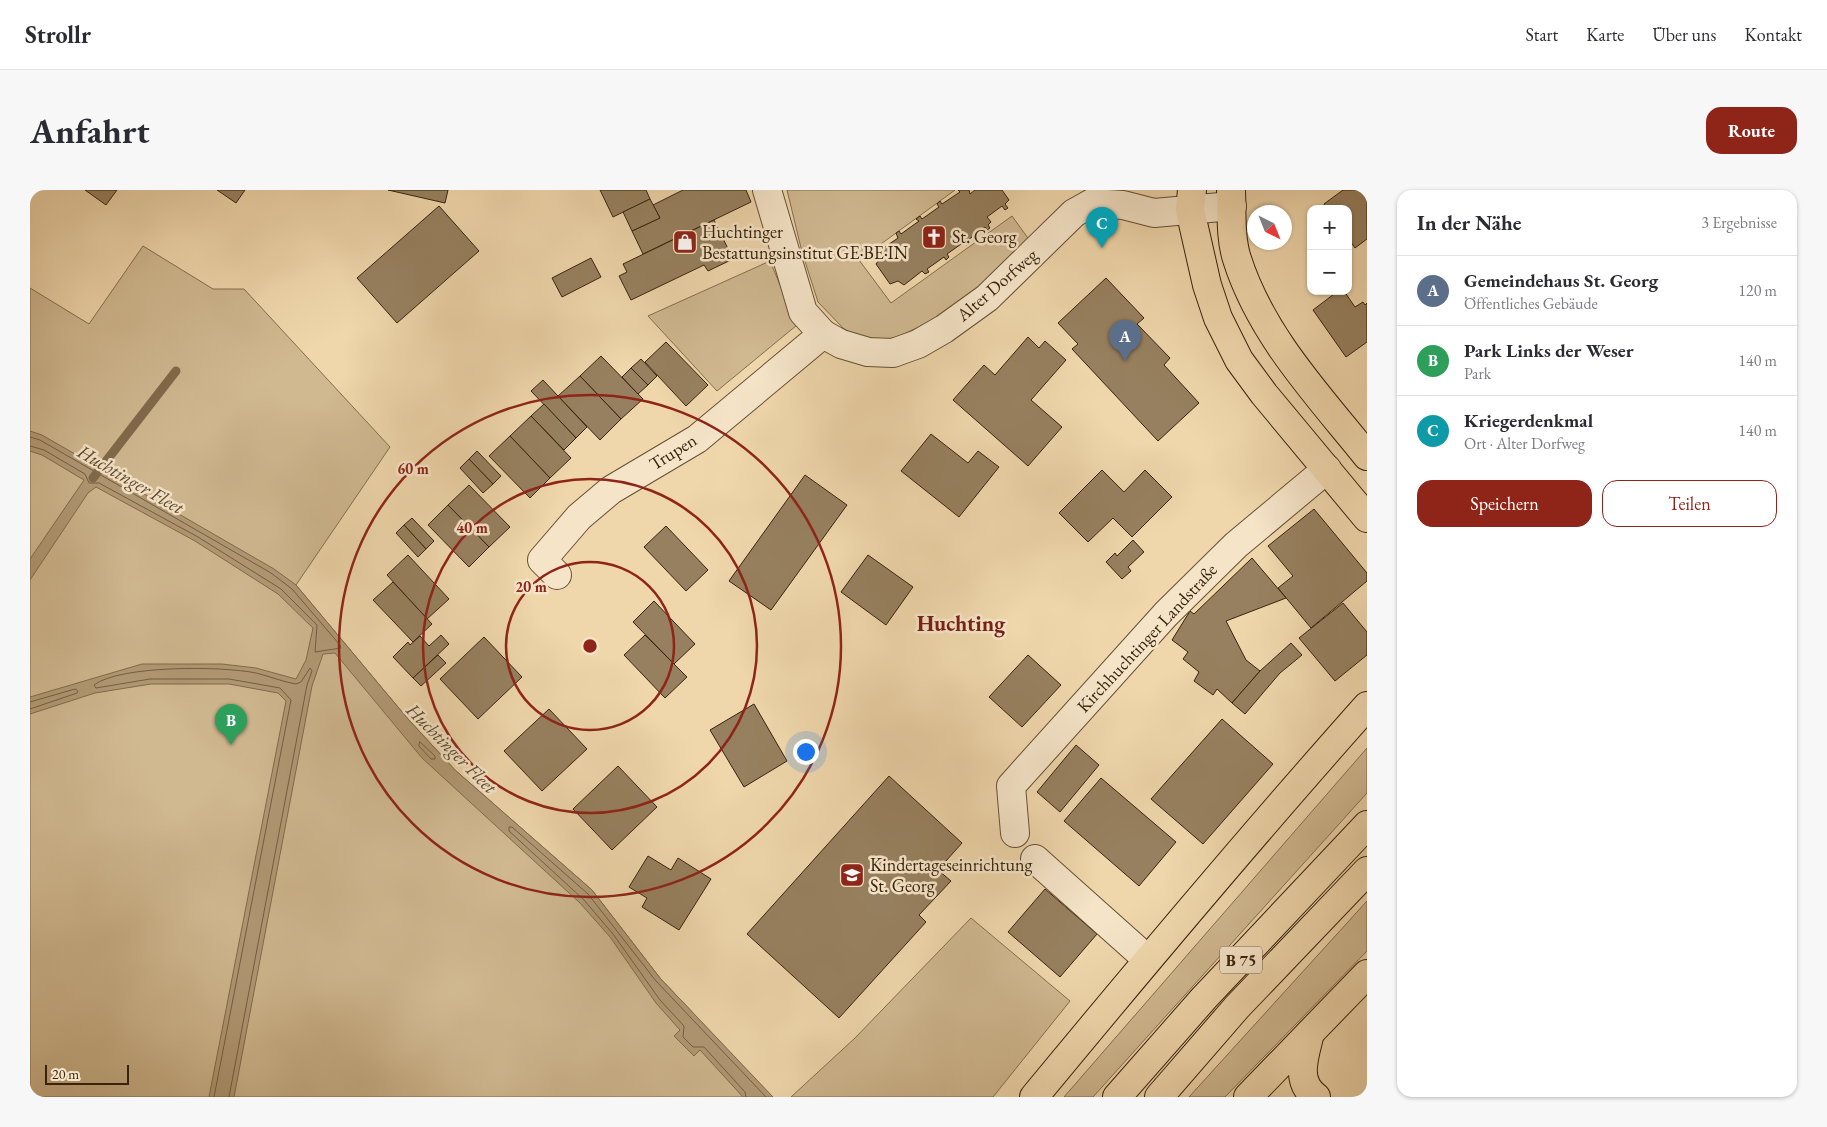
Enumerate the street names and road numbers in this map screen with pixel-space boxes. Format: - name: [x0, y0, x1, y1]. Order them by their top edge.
- street label: Alter Dorfweg: [951, 243, 1042, 327]
- street label: Trupen: [645, 428, 701, 475]
- street label: Kirchhuchtinger Landstraße: [1071, 558, 1222, 717]
- road number: B 75: [1220, 946, 1262, 974]

